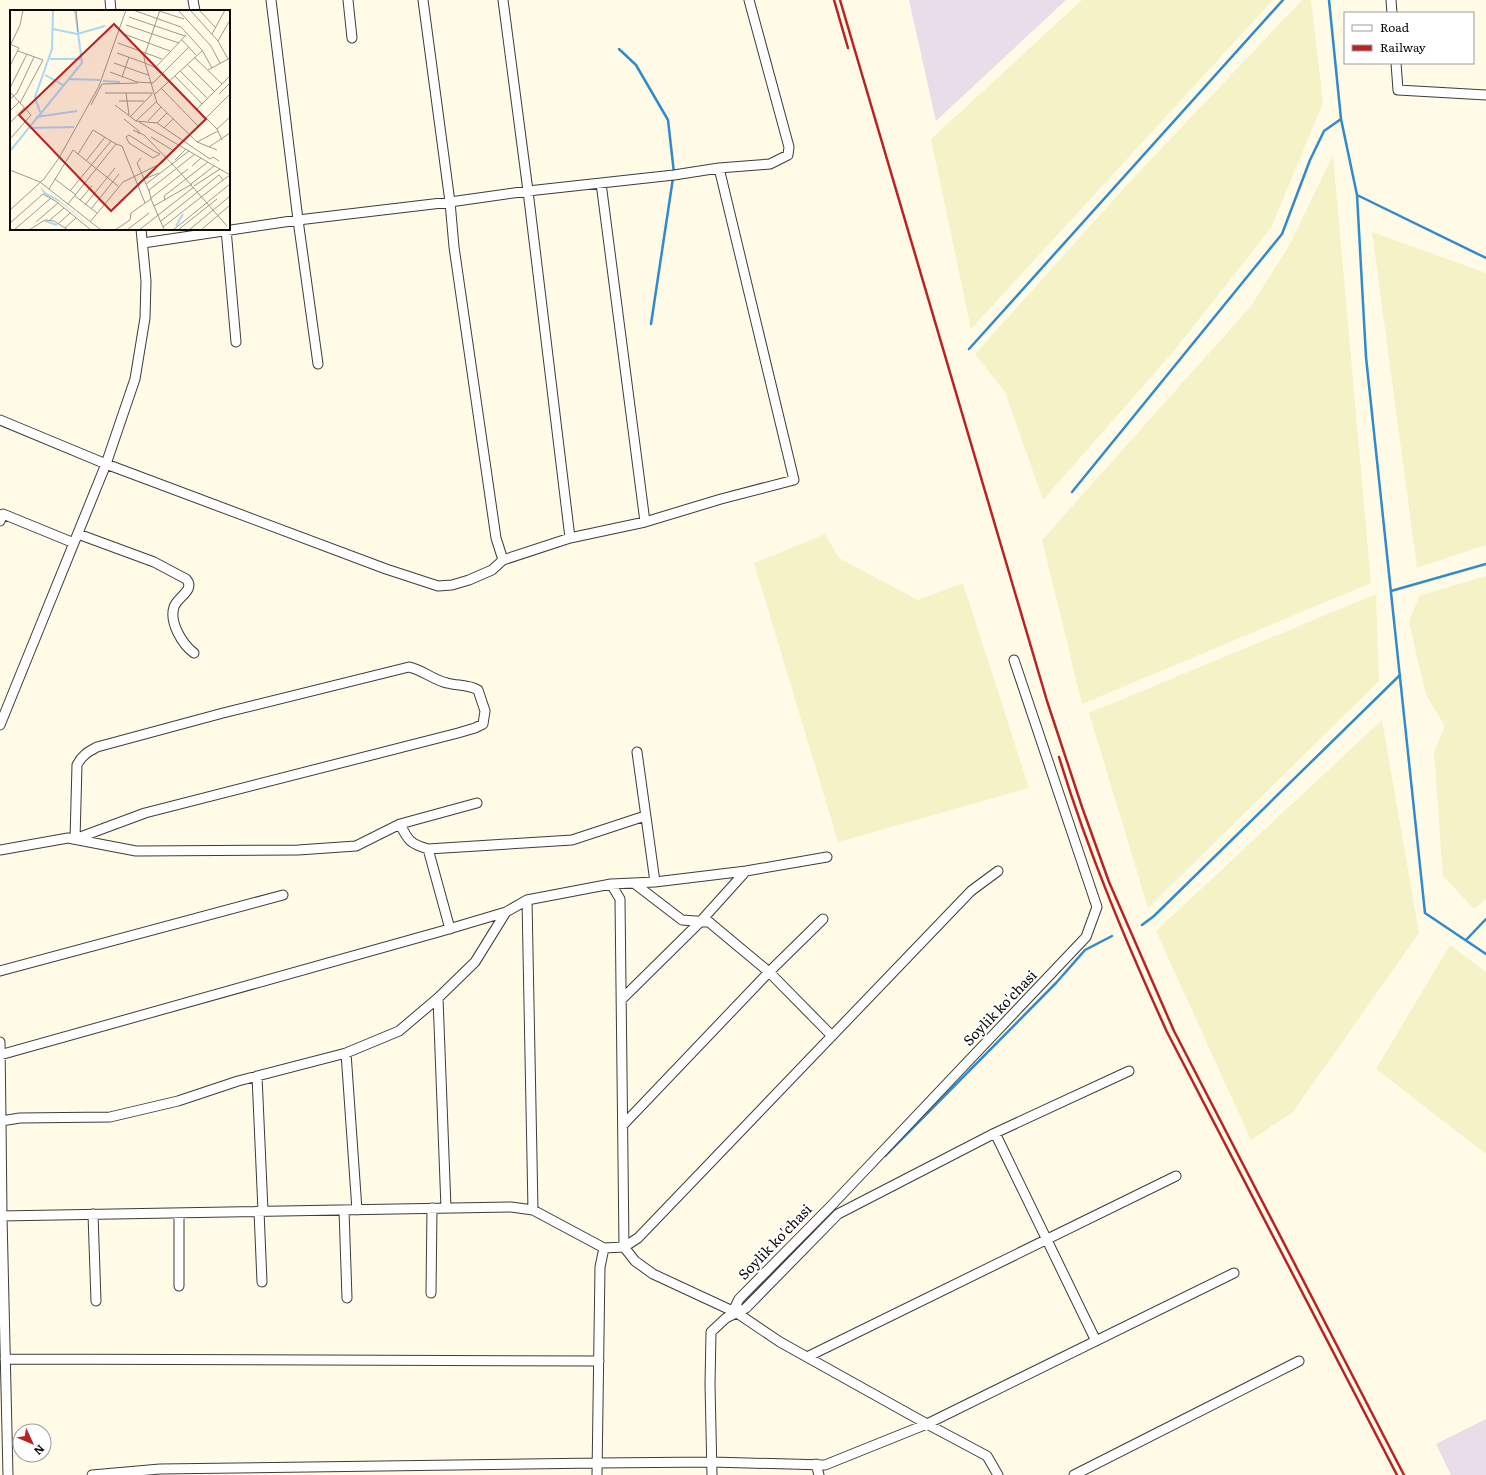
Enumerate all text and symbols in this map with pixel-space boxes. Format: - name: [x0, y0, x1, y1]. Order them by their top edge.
- inset map: [10, 10, 230, 230]
- legend: [1344, 12, 1474, 64]
- text: Road: [1380, 18, 1410, 36]
- text: Railway: [1380, 38, 1426, 56]
- street label: Soylik ko'chasi: [958, 965, 1041, 1050]
- street label: Soylik ko'chasi: [733, 1199, 816, 1284]
- north arrow: [12, 1423, 52, 1463]
- text: N: [31, 1442, 49, 1460]

